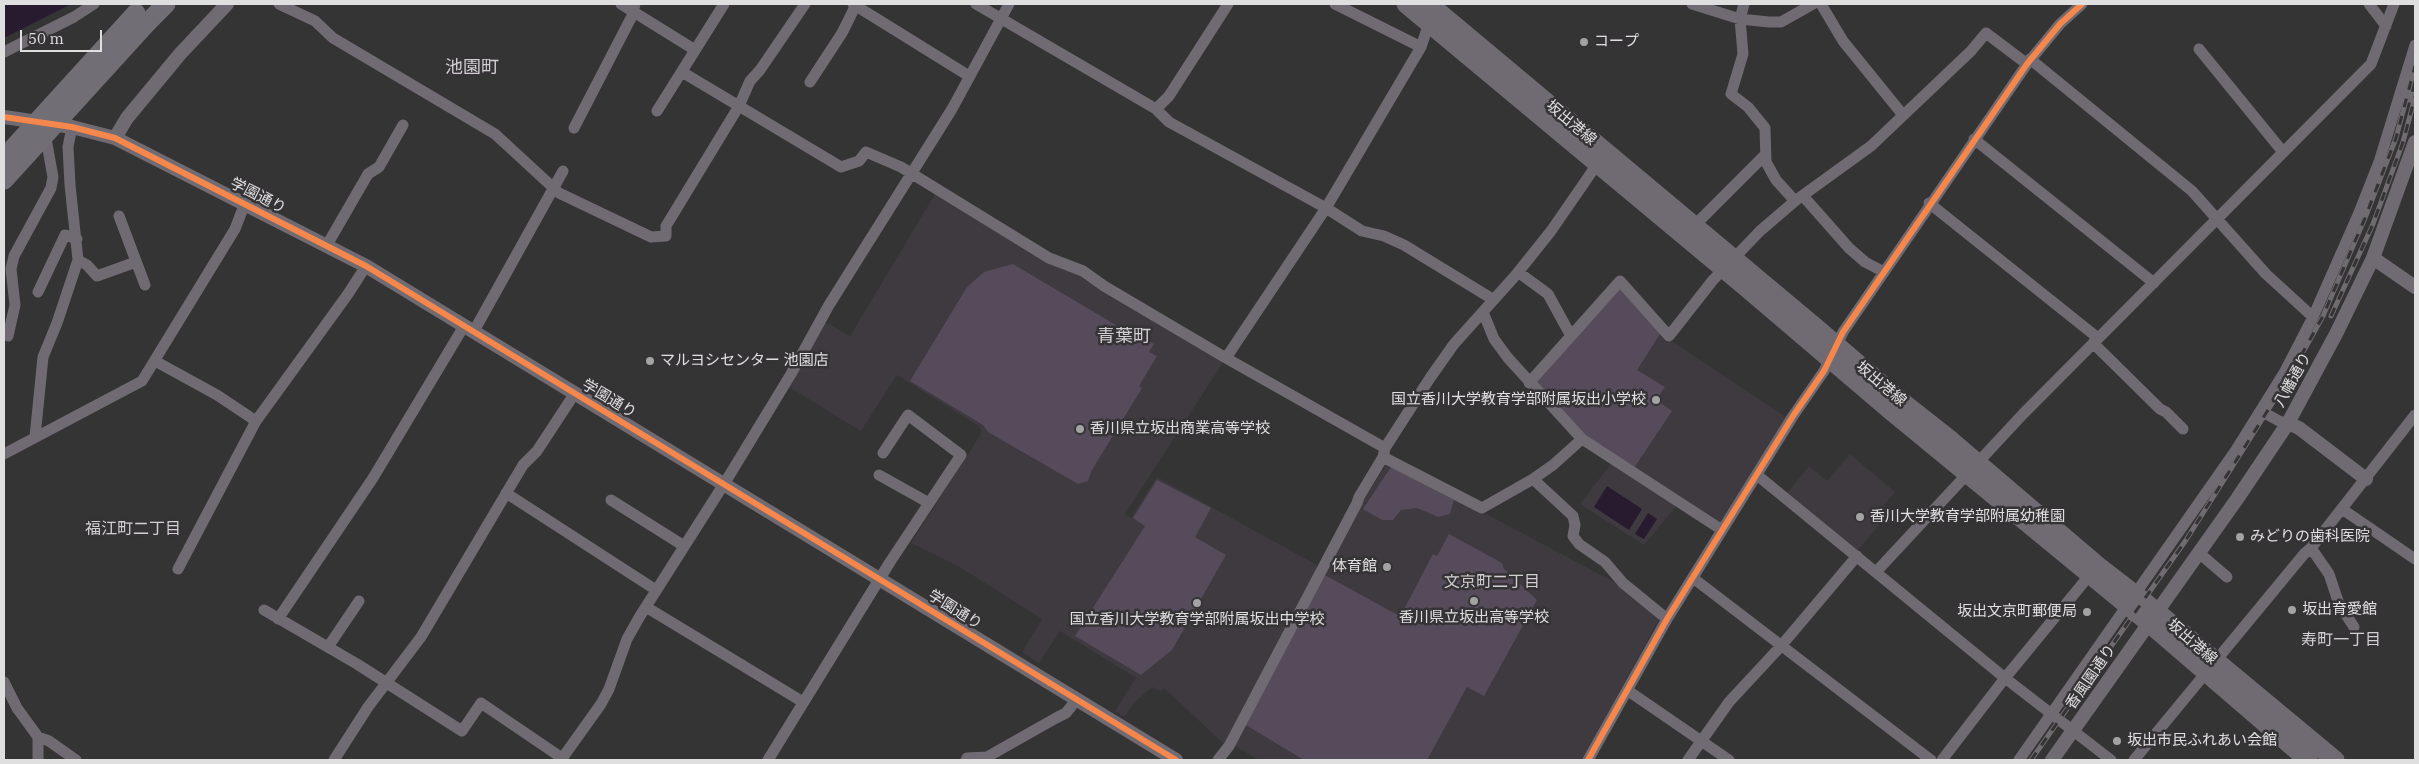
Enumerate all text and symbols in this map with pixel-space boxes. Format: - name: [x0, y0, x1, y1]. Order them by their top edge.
- scale bar: [22, 20, 105, 52]
- text: 50 m: [28, 29, 64, 48]
- place label: コープ: [1594, 33, 1639, 51]
- marker: コープ: [1578, 36, 1590, 48]
- district label: 池園町: [445, 57, 499, 79]
- street label: 坂出港線: [1542, 97, 1600, 149]
- street label: 学園通り: [227, 174, 289, 218]
- district label: 青葉町: [1097, 326, 1151, 348]
- street label: 八幡通り: [2271, 349, 2315, 411]
- place label: マルヨシセンター 池園店: [660, 352, 828, 370]
- marker: マルヨシセンター 池園店: [644, 355, 656, 367]
- street label: 坂出港線: [1852, 358, 1910, 410]
- street label: 学園通り: [579, 376, 639, 422]
- place label: 国立香川大学教育学部附属坂出小学校: [1391, 391, 1646, 409]
- marker: 国立香川大学教育学部附属坂出小学校: [1650, 394, 1662, 406]
- place label: 香川県立坂出商業高等学校: [1090, 420, 1270, 438]
- marker: 香川県立坂出商業高等学校: [1074, 423, 1086, 435]
- place label: 香川大学教育学部附属幼稚園: [1870, 508, 2065, 526]
- marker: 香川大学教育学部附属幼稚園: [1854, 511, 1866, 523]
- district label: 福江町二丁目: [85, 519, 181, 539]
- place label: みどりの歯科医院: [2250, 528, 2370, 546]
- marker: みどりの歯科医院: [2234, 531, 2246, 543]
- place label: 体育館: [1332, 558, 1377, 576]
- marker: 体育館: [1381, 561, 1393, 573]
- district label: 文京町二丁目: [1444, 572, 1540, 592]
- street label: 学園通り: [925, 586, 985, 634]
- marker: 香川県立坂出高等学校: [1468, 595, 1480, 607]
- marker: 国立香川大学教育学部附属坂出中学校: [1191, 597, 1203, 609]
- place label: 坂出育愛館: [2302, 601, 2377, 619]
- place label: 坂出文京町郵便局: [1957, 603, 2077, 621]
- marker: 坂出育愛館: [2286, 604, 2298, 616]
- marker: 坂出文京町郵便局: [2081, 606, 2093, 618]
- place label: 香川県立坂出高等学校: [1399, 609, 1549, 627]
- place label: 国立香川大学教育学部附属坂出中学校: [1070, 611, 1324, 629]
- street label: 坂出港線: [2163, 616, 2221, 668]
- district label: 寿町一丁目: [2301, 630, 2381, 650]
- street label: 香風園通り: [2062, 641, 2120, 713]
- place label: 坂出市民ふれあい会館: [2127, 732, 2277, 750]
- marker: 坂出市民ふれあい会館: [2111, 735, 2123, 747]

